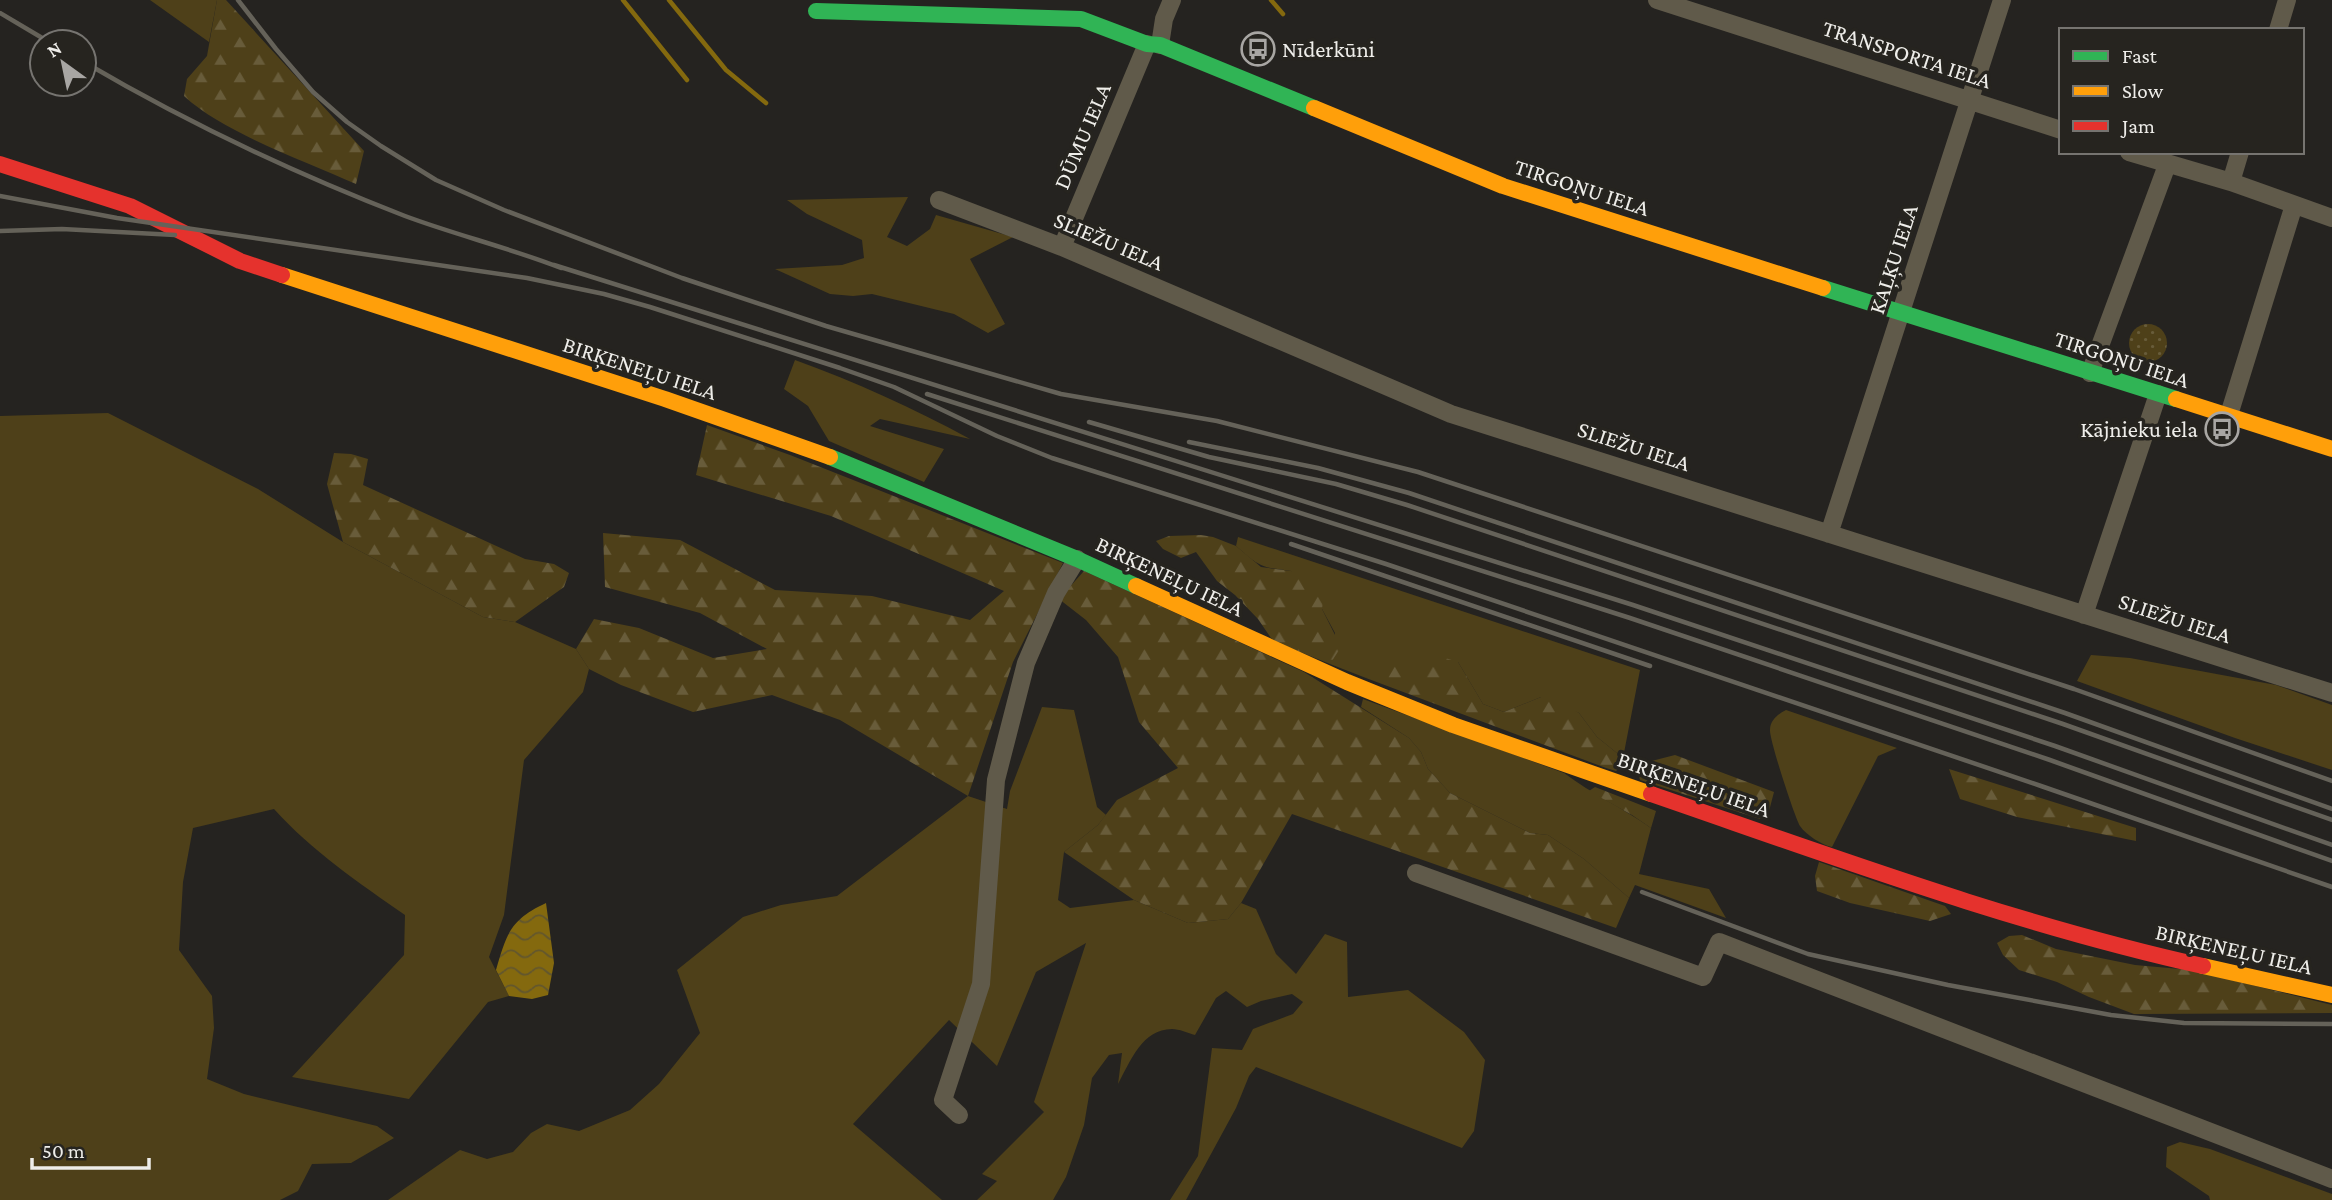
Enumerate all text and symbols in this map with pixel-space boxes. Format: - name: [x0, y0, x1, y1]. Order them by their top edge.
- street label: TRANSPORTA IELA: [1819, 14, 1996, 94]
- north arrow: [28, 28, 98, 98]
- legend: [2059, 28, 2304, 154]
- bus stop icon: Nīderkūni: [1239, 30, 1277, 68]
- place label: Nīderkūni: [1282, 36, 1375, 62]
- text: N: [43, 37, 65, 61]
- text: Fast: [2122, 44, 2158, 68]
- street label: DŪMU IELA: [1048, 78, 1116, 193]
- text: Slow: [2122, 79, 2164, 103]
- text: Jam: [2120, 114, 2155, 138]
- street label: TIRGOŅU IELA: [1511, 153, 1654, 223]
- street label: KAĻĶU IELA: [1863, 200, 1925, 318]
- street label: SLIEŽU IELA: [1050, 206, 1169, 276]
- street label: TIRGOŅU IELA: [2051, 325, 2194, 395]
- street label: BIRĶENEĻU IELA: [559, 331, 721, 407]
- bus stop icon: Kājnieku iela: [2203, 410, 2241, 448]
- street label: SLIEŽU IELA: [1575, 416, 1694, 477]
- place label: Kājnieku iela: [2080, 416, 2198, 442]
- street label: BIRĶENEĻU IELA: [1091, 530, 1249, 624]
- street label: SLIEŽU IELA: [2116, 588, 2235, 649]
- street label: BIRĶENEĻU IELA: [1613, 746, 1775, 825]
- street label: BIRĶENEĻU IELA: [2153, 918, 2316, 982]
- scale bar: [32, 1126, 149, 1170]
- text: 50 m: [42, 1139, 85, 1163]

